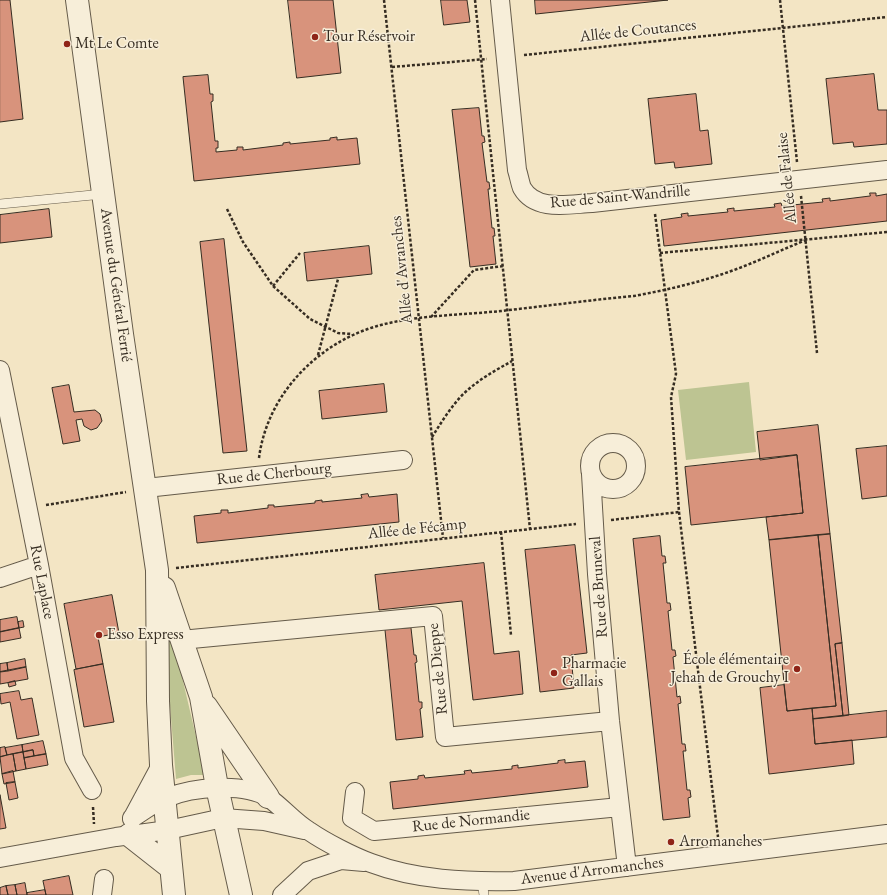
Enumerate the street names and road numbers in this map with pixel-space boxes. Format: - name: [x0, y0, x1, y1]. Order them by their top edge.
- street label: Allée de Coutances: [579, 15, 697, 47]
- street label: Allée de Falaise: [773, 132, 801, 224]
- street label: Rue de Saint-Wandrille: [549, 181, 691, 213]
- street label: Avenue du Général Ferrié: [96, 207, 136, 363]
- street label: Allée d'Avranches: [387, 215, 417, 325]
- street label: Rue de Cherbourg: [216, 458, 332, 490]
- street label: Allée de Fécamp: [367, 514, 467, 544]
- street label: Rue de Bruneval: [586, 536, 612, 638]
- street label: Rue Laplace: [25, 543, 59, 621]
- street label: Rue de Dieppe: [424, 622, 452, 716]
- street label: Rue de Normandie: [411, 805, 531, 837]
- street label: Avenue d'Arromanches: [520, 853, 664, 889]

